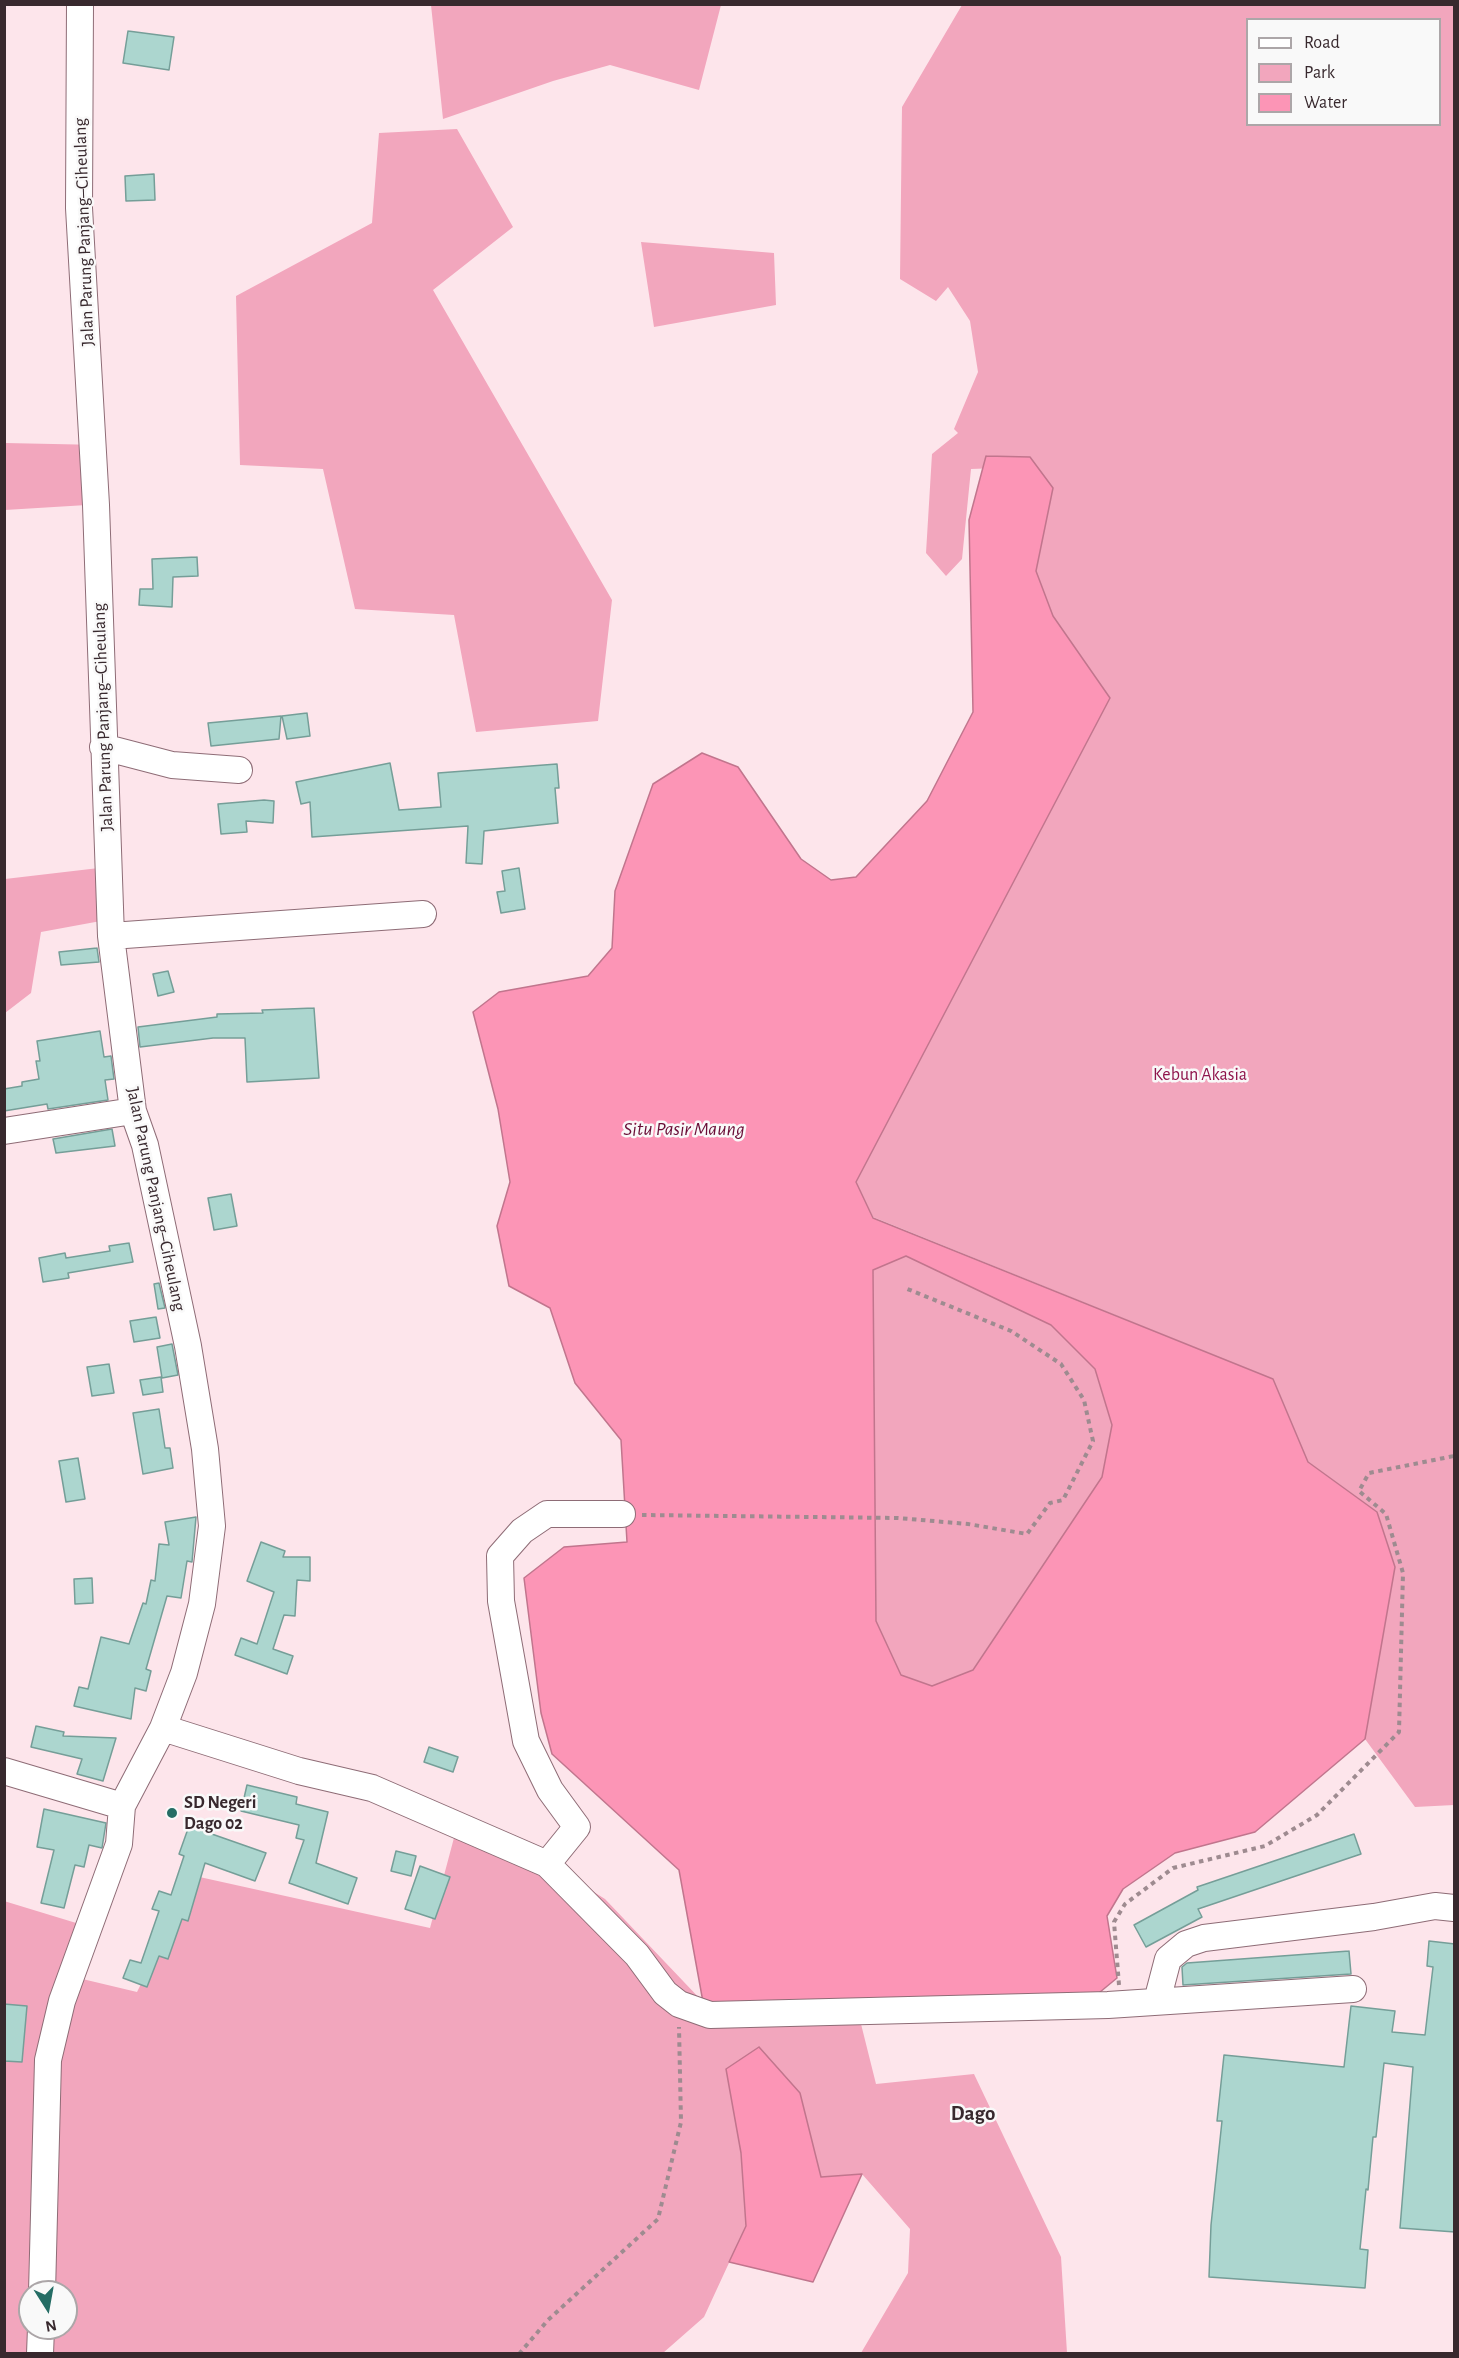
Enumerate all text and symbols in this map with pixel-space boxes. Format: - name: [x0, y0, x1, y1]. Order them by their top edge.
- legend: [1246, 18, 1441, 126]
- text: Road: [1304, 34, 1340, 52]
- text: Park: [1304, 64, 1335, 82]
- text: Water: [1304, 94, 1347, 112]
- street label: Jalan Parung Panjang–Ciheulang: [69, 118, 99, 346]
- street label: Jalan Parung Panjang–Ciheulang: [88, 603, 118, 831]
- park label: Kebun Akasia: [1153, 1064, 1247, 1086]
- street label: Jalan Parung Panjang–Ciheulang: [122, 1085, 190, 1313]
- water label: Situ Pasir Maung: [623, 1117, 745, 1141]
- place label: SD Negeri Dago 02: [184, 1792, 256, 1834]
- marker: SD Negeri Dago 02: [165, 1806, 179, 1820]
- district label: Dago: [951, 2101, 995, 2127]
- north arrow: [18, 2280, 78, 2340]
- text: N: [44, 2317, 58, 2335]

